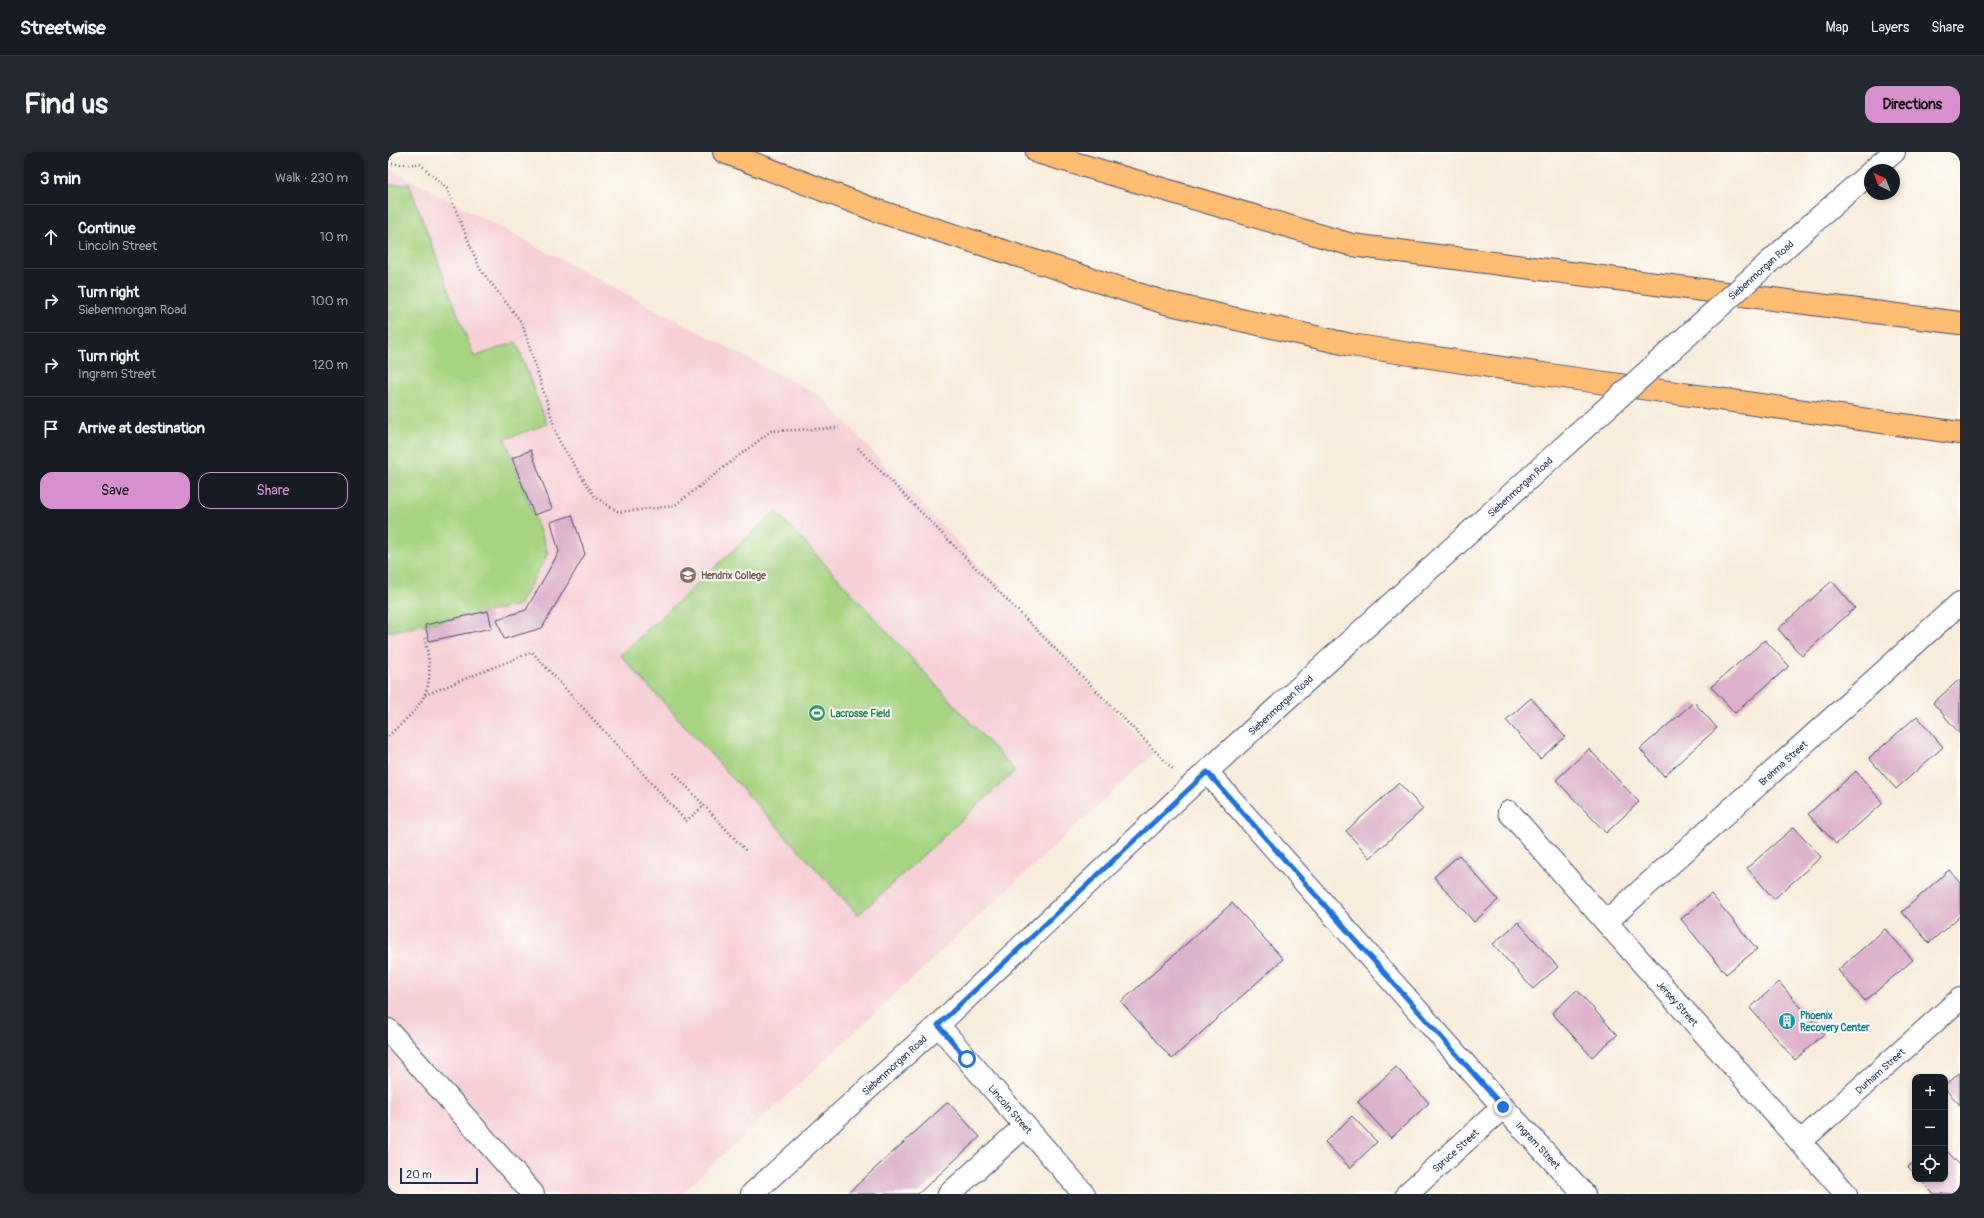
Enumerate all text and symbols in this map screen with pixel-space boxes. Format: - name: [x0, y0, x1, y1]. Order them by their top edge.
- text: Streetwise: [20, 16, 106, 40]
- text: Map: [1826, 19, 1849, 36]
- text: Layers: [1871, 19, 1909, 36]
- text: Share: [1931, 19, 1964, 36]
- button: Directions: [1865, 86, 1960, 123]
- text: Find us: [24, 87, 108, 122]
- north arrow: [1864, 164, 1900, 200]
- text: 3 min: [40, 168, 81, 189]
- text: Walk · 230 m: [275, 170, 348, 186]
- text: Continue: [78, 219, 136, 238]
- icon: ahead: [40, 226, 62, 248]
- text: 10 m: [320, 229, 348, 245]
- text: Lincoln Street: [78, 238, 157, 254]
- street label: Siebenmorgan Road: [1726, 238, 1796, 303]
- text: Turn right: [78, 283, 139, 302]
- icon: right: [40, 290, 62, 312]
- text: 100 m: [311, 293, 348, 309]
- text: Siebenmorgan Road: [78, 302, 187, 318]
- text: Turn right: [78, 347, 139, 366]
- icon: right: [40, 354, 62, 376]
- text: 120 m: [312, 357, 348, 373]
- text: Ingram Street: [78, 366, 156, 382]
- icon: arrive: [40, 418, 62, 440]
- text: Arrive at destination: [78, 419, 205, 438]
- street label: Siebenmorgan Road: [1486, 455, 1556, 520]
- button: Save: [40, 472, 190, 509]
- button: Share: [198, 472, 348, 509]
- school or university icon: Hendrix College: [678, 565, 698, 585]
- place label: Hendrix College: [701, 570, 767, 582]
- street label: Siebenmorgan Road: [1246, 673, 1316, 738]
- sports icon: Lacrosse Field: [807, 703, 827, 723]
- place label: Lacrosse Field: [830, 708, 890, 720]
- street label: Brahma Street: [1757, 738, 1811, 788]
- street label: Jersey Street: [1654, 979, 1701, 1030]
- place label: Phoenix Recovery Center: [1800, 1010, 1870, 1034]
- building icon: Phoenix Recovery Center: [1777, 1011, 1797, 1031]
- street label: Siebenmorgan Road: [860, 1033, 930, 1098]
- street label: Durham Street: [1853, 1046, 1908, 1097]
- route start: [958, 1050, 976, 1068]
- map controls: [1912, 1074, 1948, 1182]
- button: +: [1912, 1074, 1948, 1110]
- street label: Lincoln Street: [985, 1083, 1035, 1137]
- route end: [1494, 1098, 1512, 1116]
- button: −: [1912, 1110, 1948, 1146]
- street label: Ingram Street: [1513, 1120, 1563, 1172]
- street label: Spruce Street: [1430, 1126, 1482, 1175]
- button: locate: [1912, 1146, 1948, 1182]
- scale bar: [400, 1166, 478, 1185]
- text: 20 m: [406, 1168, 432, 1181]

